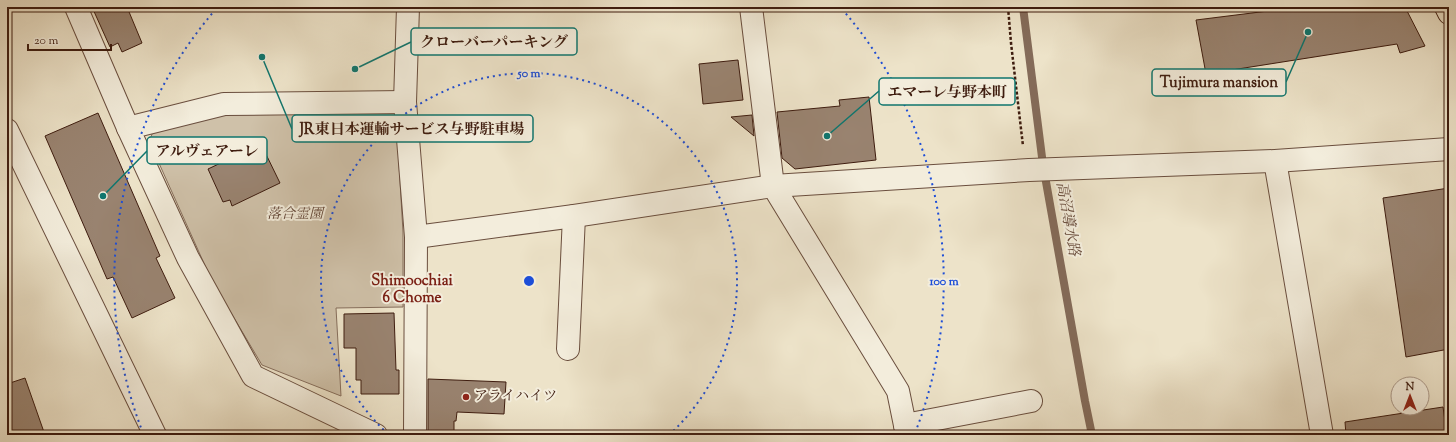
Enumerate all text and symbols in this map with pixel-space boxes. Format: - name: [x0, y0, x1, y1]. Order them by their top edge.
- scale bar: [28, 26, 111, 52]
- callout: クローバーパーキング: [411, 28, 577, 55]
- text: 20 m: [34, 32, 59, 50]
- text: クローバーパーキング: [420, 33, 568, 54]
- text: 50 m: [517, 65, 541, 83]
- callout: Tujimura mansion: [1152, 69, 1286, 96]
- text: Tujimura mansion: [1160, 73, 1278, 94]
- callout: エマーレ与野本町: [879, 78, 1015, 105]
- text: エマーレ与野本町: [887, 83, 1007, 104]
- callout: JR東日本運輸サービス与野駐車場: [292, 115, 533, 142]
- text: JR東日本運輸サービス与野駐車場: [298, 120, 525, 141]
- callout: アルヴェアーレ: [147, 137, 267, 164]
- text: アルヴェアーレ: [155, 142, 259, 163]
- water label: 高沼導水路: [1050, 180, 1084, 259]
- park label: 落合霊園: [267, 205, 325, 225]
- district label: Shimoochiai 6 Chome: [371, 271, 454, 309]
- text: 100 m: [928, 273, 959, 291]
- centre of rings: [522, 274, 536, 288]
- north arrow: [1390, 376, 1430, 416]
- text: N: [1405, 379, 1415, 395]
- place label: アライハイツ: [474, 387, 557, 407]
- marker: アライハイツ: [461, 392, 471, 402]

